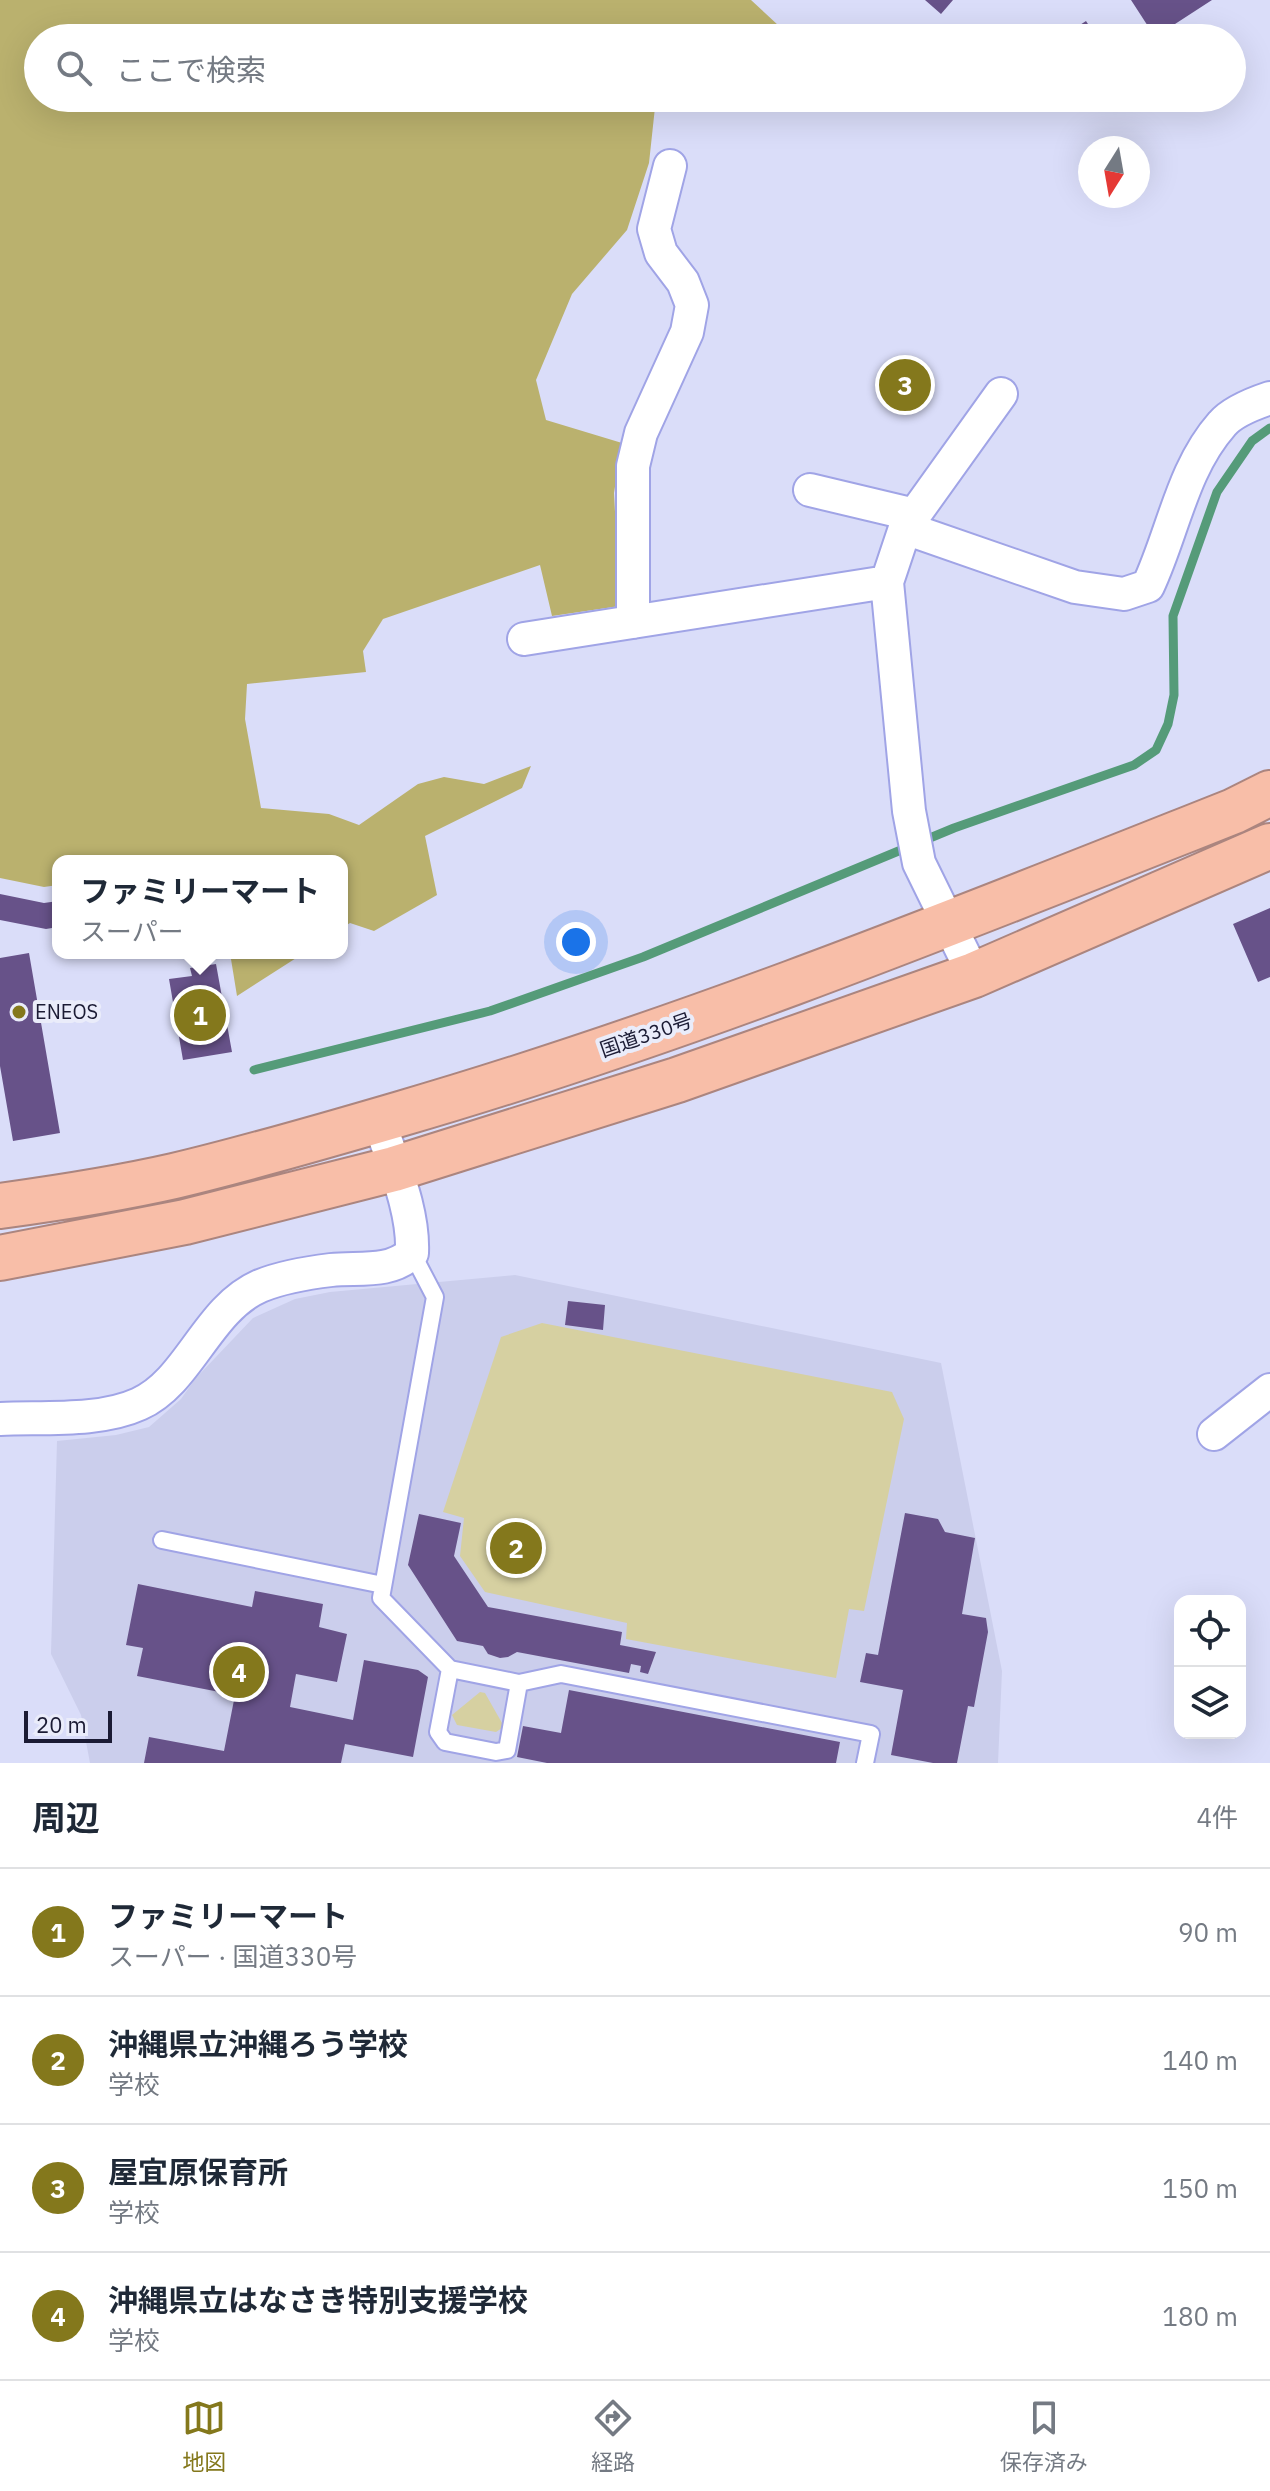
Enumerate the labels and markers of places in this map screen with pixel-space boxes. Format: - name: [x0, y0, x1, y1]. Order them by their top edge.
- pin: 3: [879, 355, 931, 415]
- pin: 1: [174, 985, 226, 1045]
- place label: ENEOS: [35, 998, 98, 1025]
- marker: ENEOS: [10, 1003, 28, 1021]
- pin: 2: [490, 1518, 542, 1578]
- pin: 4: [213, 1642, 265, 1702]

